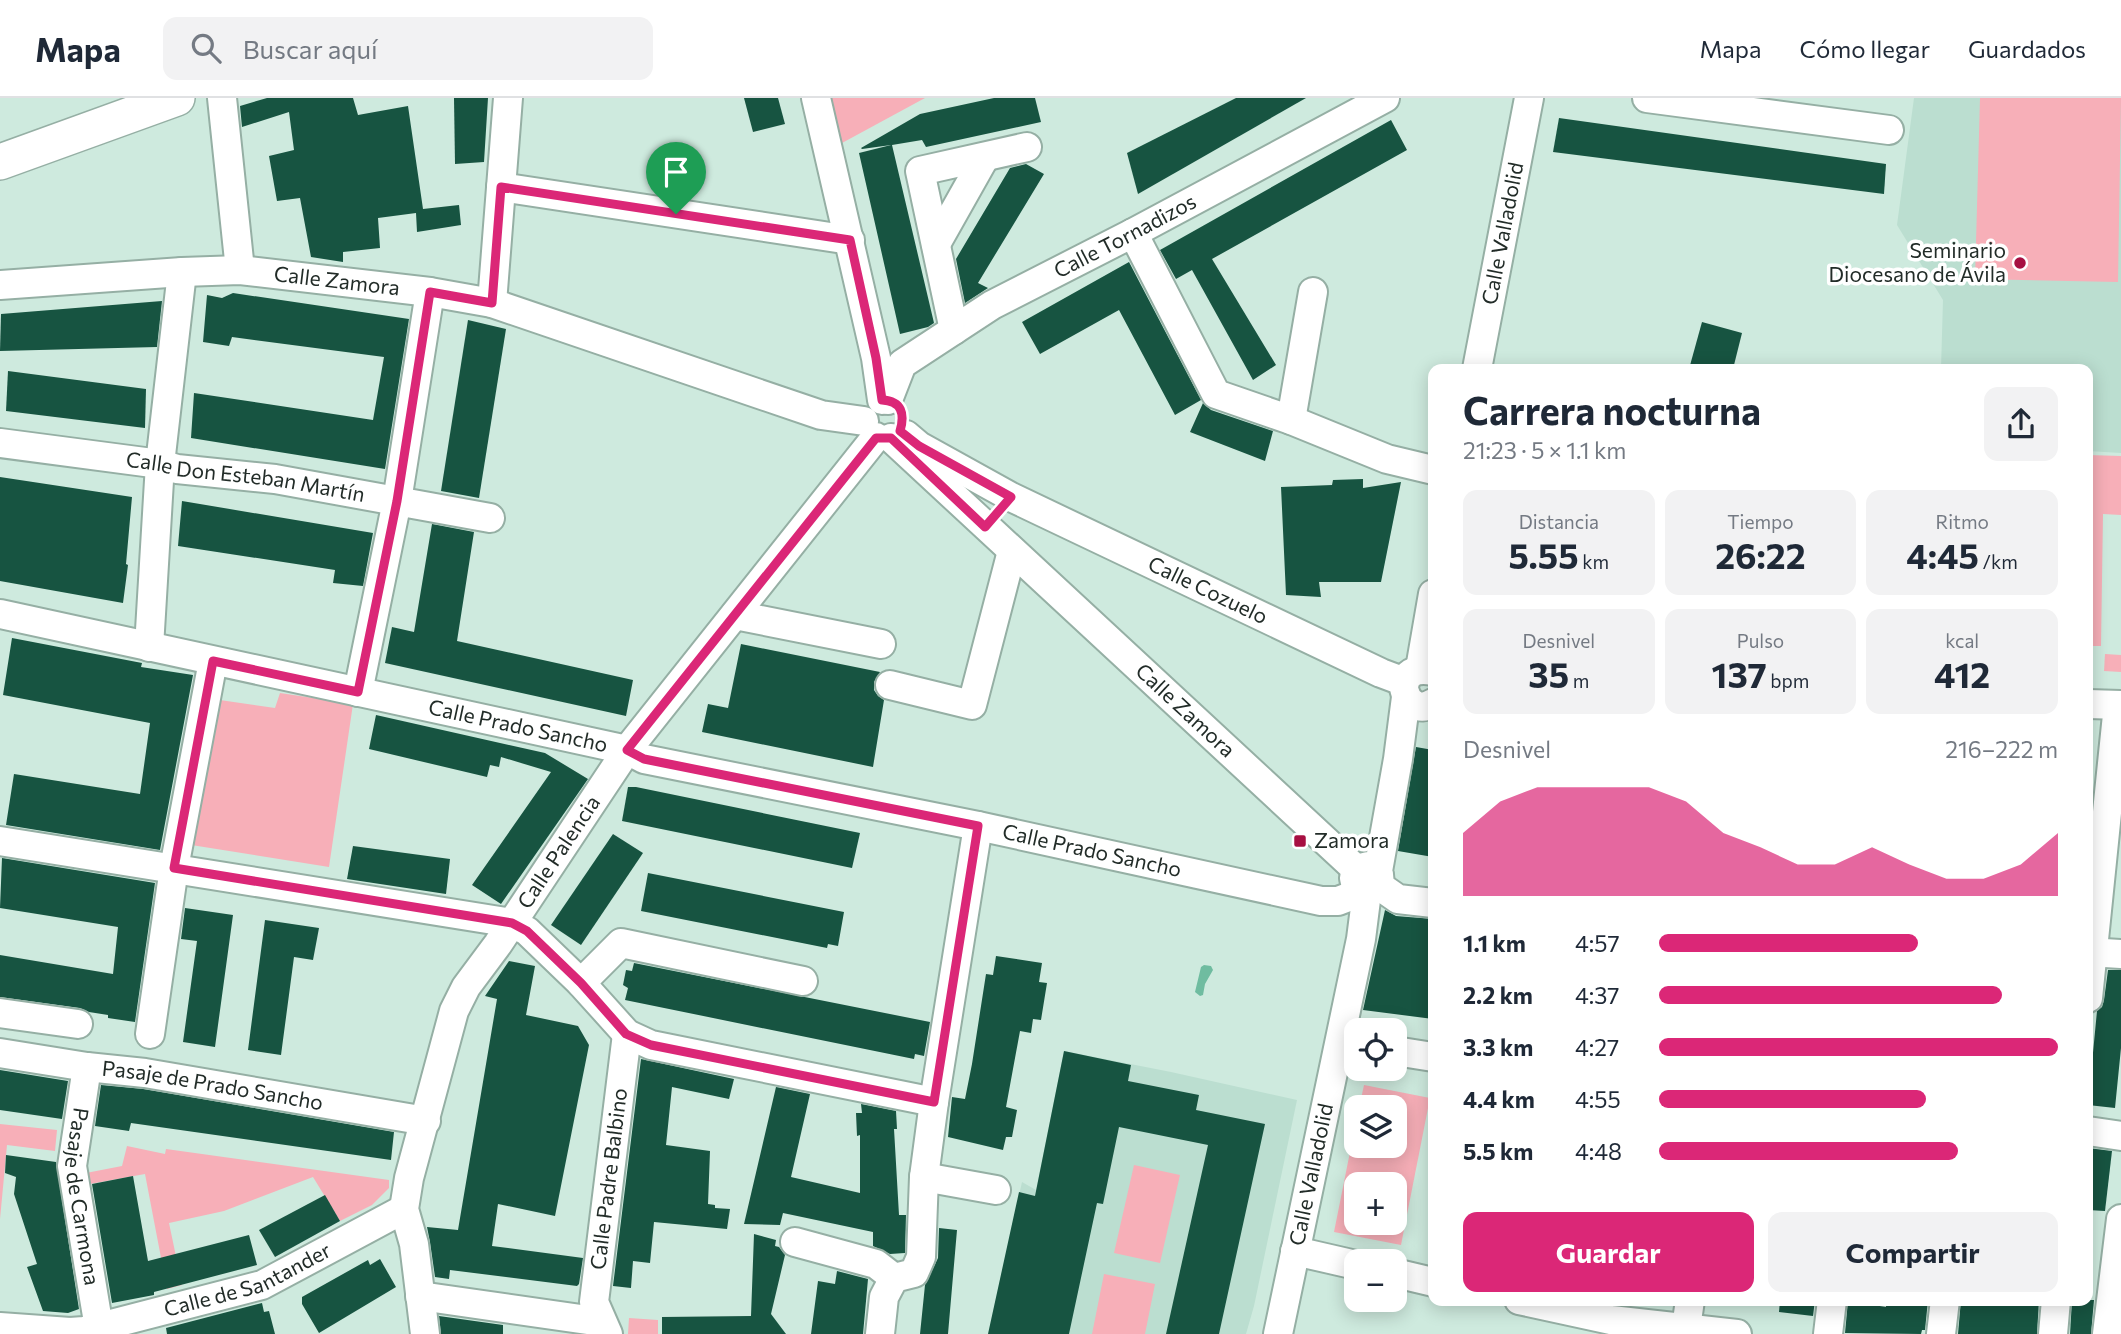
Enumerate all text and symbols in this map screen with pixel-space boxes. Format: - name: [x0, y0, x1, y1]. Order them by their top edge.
- search box: [163, 17, 653, 80]
- text: Mapa: [35, 28, 121, 69]
- icon: search: [187, 29, 225, 67]
- text: Buscar aquí: [243, 33, 378, 64]
- text: Mapa: [1699, 34, 1762, 63]
- text: Cómo llegar: [1800, 34, 1930, 63]
- text: Guardados: [1968, 34, 2086, 63]
- pin: [646, 142, 706, 214]
- icon: arrive: [657, 153, 695, 191]
- street label: Calle Valladolid: [1476, 160, 1527, 307]
- street label: Calle Tornadizos: [1049, 188, 1200, 282]
- place label: Seminario Diocesano de Ávila: [1829, 237, 2006, 286]
- marker: Seminario Diocesano de Ávila: [2012, 255, 2028, 271]
- street label: Calle Zamora: [273, 260, 401, 299]
- text: Carrera nocturna: [1463, 386, 1761, 433]
- button: share: [1984, 387, 2058, 461]
- text: 21:23 · 5 × 1.1 km: [1463, 436, 1626, 464]
- street label: Calle Don Esteban Martín: [125, 446, 367, 506]
- text: Distancia: [1519, 510, 1599, 533]
- text: Tiempo: [1727, 510, 1794, 533]
- text: Ritmo: [1935, 510, 1989, 533]
- text: 5.55: [1509, 533, 1579, 576]
- text: 26:22: [1715, 533, 1806, 576]
- text: 4:45: [1906, 533, 1979, 576]
- street label: Calle Cozuelo: [1145, 550, 1272, 628]
- text: km: [1579, 550, 1609, 573]
- text: /km: [1979, 550, 2018, 573]
- text: Desnivel: [1522, 629, 1595, 652]
- text: Pulso: [1737, 629, 1784, 652]
- text: kcal: [1945, 629, 1979, 652]
- text: 35: [1528, 652, 1569, 695]
- text: 137: [1712, 652, 1767, 695]
- text: 412: [1934, 652, 1990, 695]
- street label: Calle Zamora: [1131, 657, 1241, 762]
- text: m: [1569, 669, 1589, 692]
- text: bpm: [1767, 669, 1809, 692]
- street label: Calle Prado Sancho: [426, 693, 610, 756]
- text: Desnivel: [1463, 735, 1551, 763]
- text: 216–222 m: [1945, 735, 2058, 763]
- street label: Calle Palencia: [511, 790, 604, 913]
- street label: Calle Prado Sancho: [1000, 818, 1184, 881]
- place label: Zamora: [1314, 827, 1389, 852]
- marker: Zamora: [1292, 833, 1308, 849]
- text: 1.1 km: [1463, 929, 1526, 957]
- text: 4:57: [1575, 929, 1620, 957]
- text: 2.2 km: [1463, 981, 1533, 1009]
- text: 4:37: [1575, 981, 1619, 1009]
- map controls: [1344, 1018, 1407, 1312]
- button: locate: [1344, 1018, 1407, 1081]
- text: 3.3 km: [1463, 1033, 1533, 1061]
- text: 4:27: [1575, 1033, 1619, 1061]
- street label: Pasaje de Prado Sancho: [101, 1055, 325, 1114]
- text: 4.4 km: [1463, 1085, 1535, 1113]
- text: 4:55: [1575, 1085, 1621, 1113]
- street label: Calle Padre Balbino: [584, 1086, 631, 1271]
- button: layers: [1344, 1095, 1407, 1158]
- street label: Calle Valladolid: [1283, 1101, 1337, 1248]
- street label: Pasaje de Carmona: [61, 1106, 106, 1287]
- text: 5.5 km: [1463, 1137, 1533, 1165]
- text: 4:48: [1575, 1137, 1622, 1165]
- button: +: [1344, 1172, 1407, 1235]
- button: Guardar: [1463, 1212, 1754, 1292]
- button: Compartir: [1768, 1212, 2058, 1292]
- street label: Calle de Santander: [161, 1237, 335, 1321]
- button: −: [1344, 1249, 1407, 1312]

